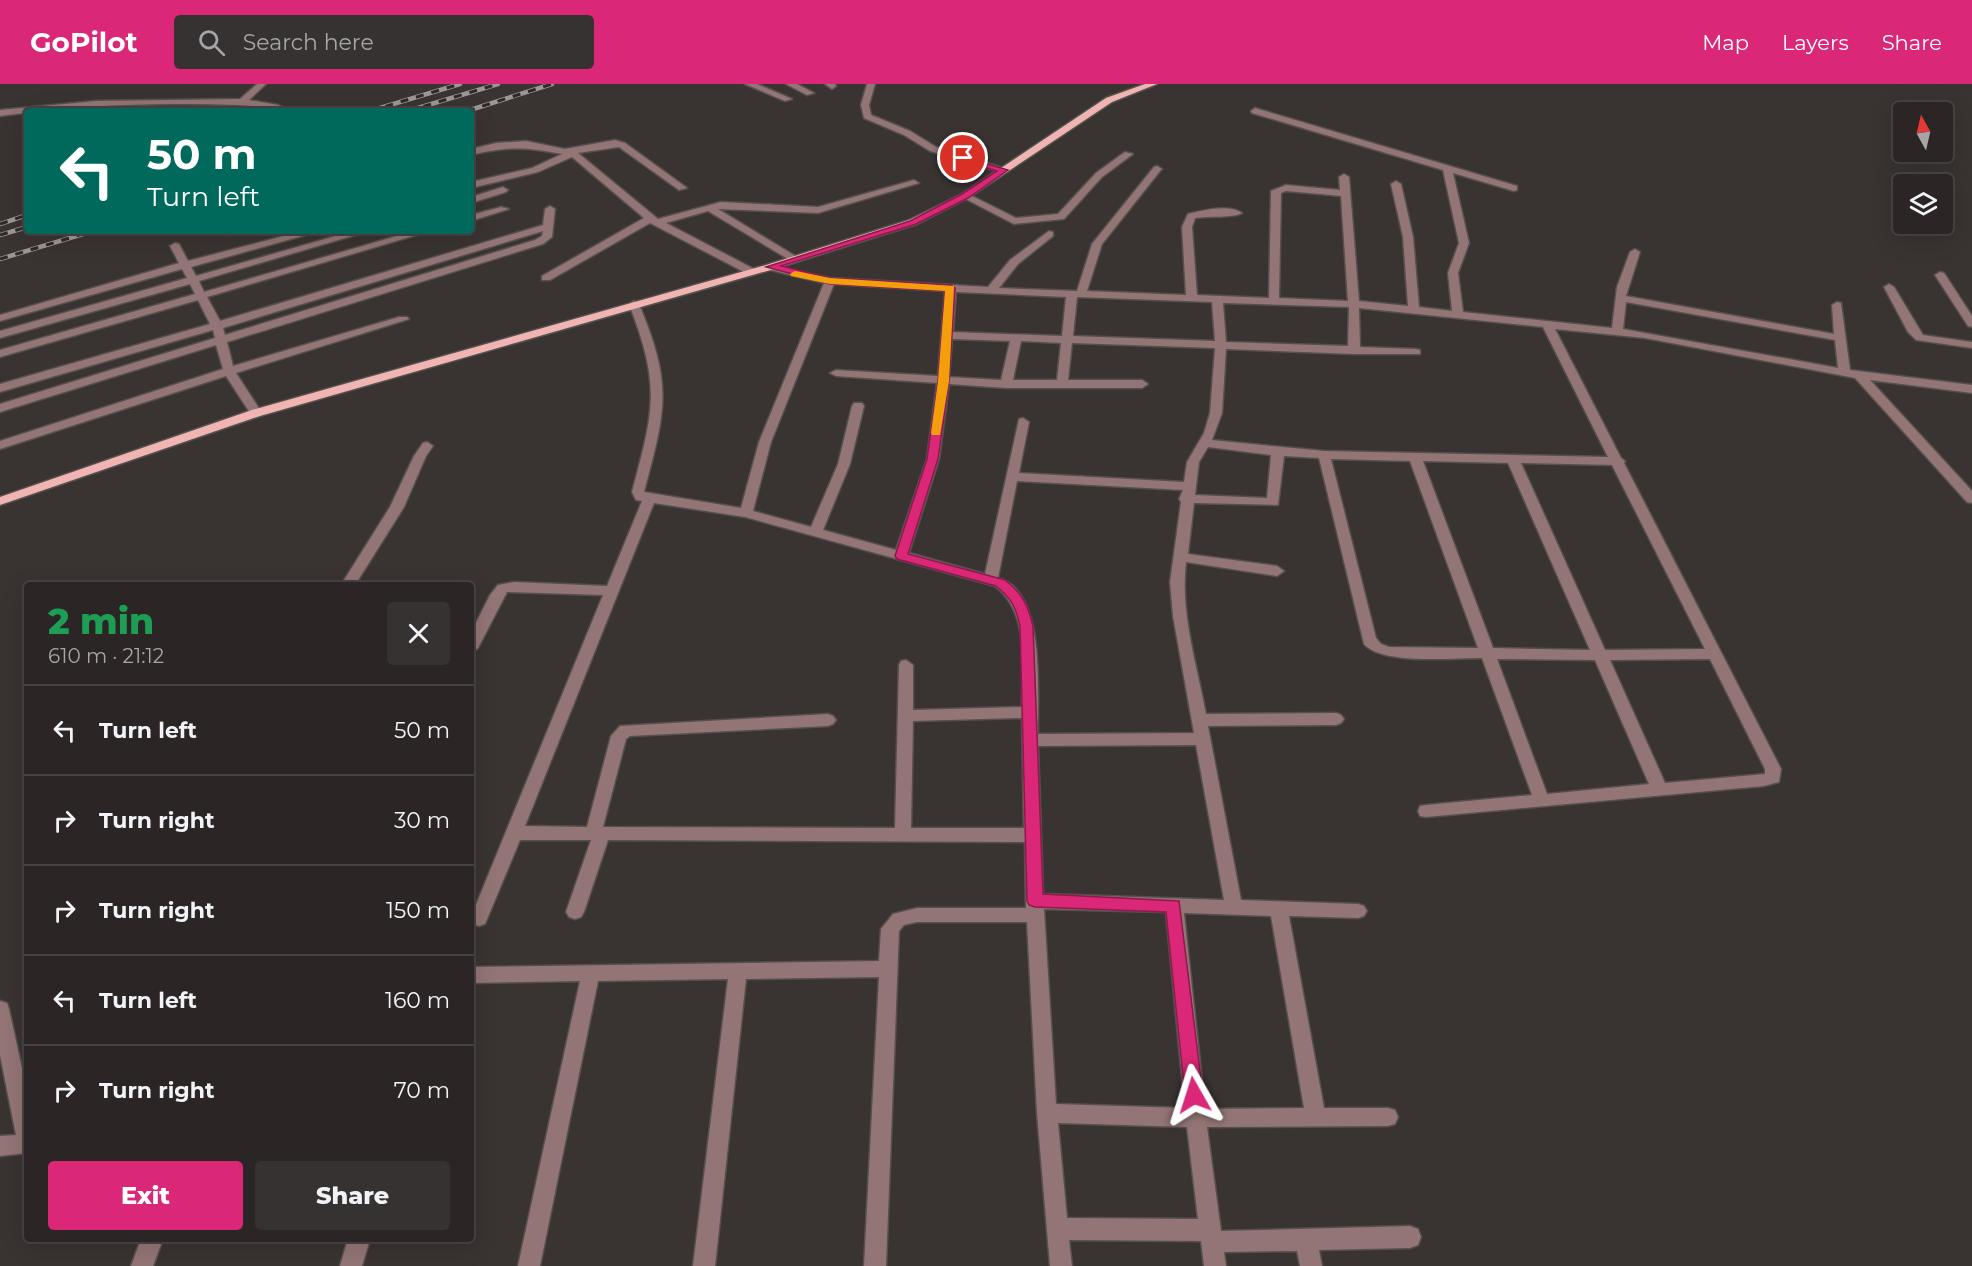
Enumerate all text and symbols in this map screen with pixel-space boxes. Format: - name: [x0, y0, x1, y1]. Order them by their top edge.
- search box: [174, 15, 594, 69]
- text: GoPilot: [30, 25, 138, 59]
- icon: search: [195, 26, 228, 59]
- text: Search here: [243, 29, 374, 56]
- text: Map: [1702, 30, 1749, 55]
- text: Layers: [1782, 30, 1849, 55]
- text: Share: [1882, 30, 1942, 55]
- north arrow: [1893, 102, 1953, 162]
- map controls: [1893, 102, 1953, 234]
- text: 50 m: [147, 128, 256, 180]
- icon: left: [48, 132, 126, 210]
- pin: [937, 132, 988, 183]
- icon: arrive: [946, 141, 979, 174]
- button: layers: [1893, 174, 1953, 234]
- text: Turn left: [147, 180, 260, 213]
- text: 2 min: [48, 599, 154, 643]
- button: close: [387, 602, 450, 665]
- text: 610 m · 21:12: [48, 644, 164, 668]
- icon: left: [48, 714, 81, 747]
- text: Turn left: [99, 717, 197, 744]
- text: 50 m: [394, 717, 450, 744]
- icon: right: [48, 804, 81, 837]
- text: Turn right: [99, 807, 214, 834]
- text: 30 m: [394, 807, 450, 834]
- icon: right: [48, 894, 81, 927]
- text: Turn right: [99, 897, 214, 924]
- text: 150 m: [386, 897, 450, 924]
- icon: left: [48, 984, 81, 1017]
- text: Turn left: [99, 987, 197, 1014]
- text: 160 m: [385, 987, 450, 1014]
- position arrow: [1162, 1063, 1226, 1127]
- icon: right: [48, 1074, 81, 1107]
- text: Turn right: [99, 1077, 214, 1104]
- text: 70 m: [394, 1077, 450, 1104]
- button: Exit: [48, 1161, 243, 1230]
- button: Share: [255, 1161, 450, 1230]

